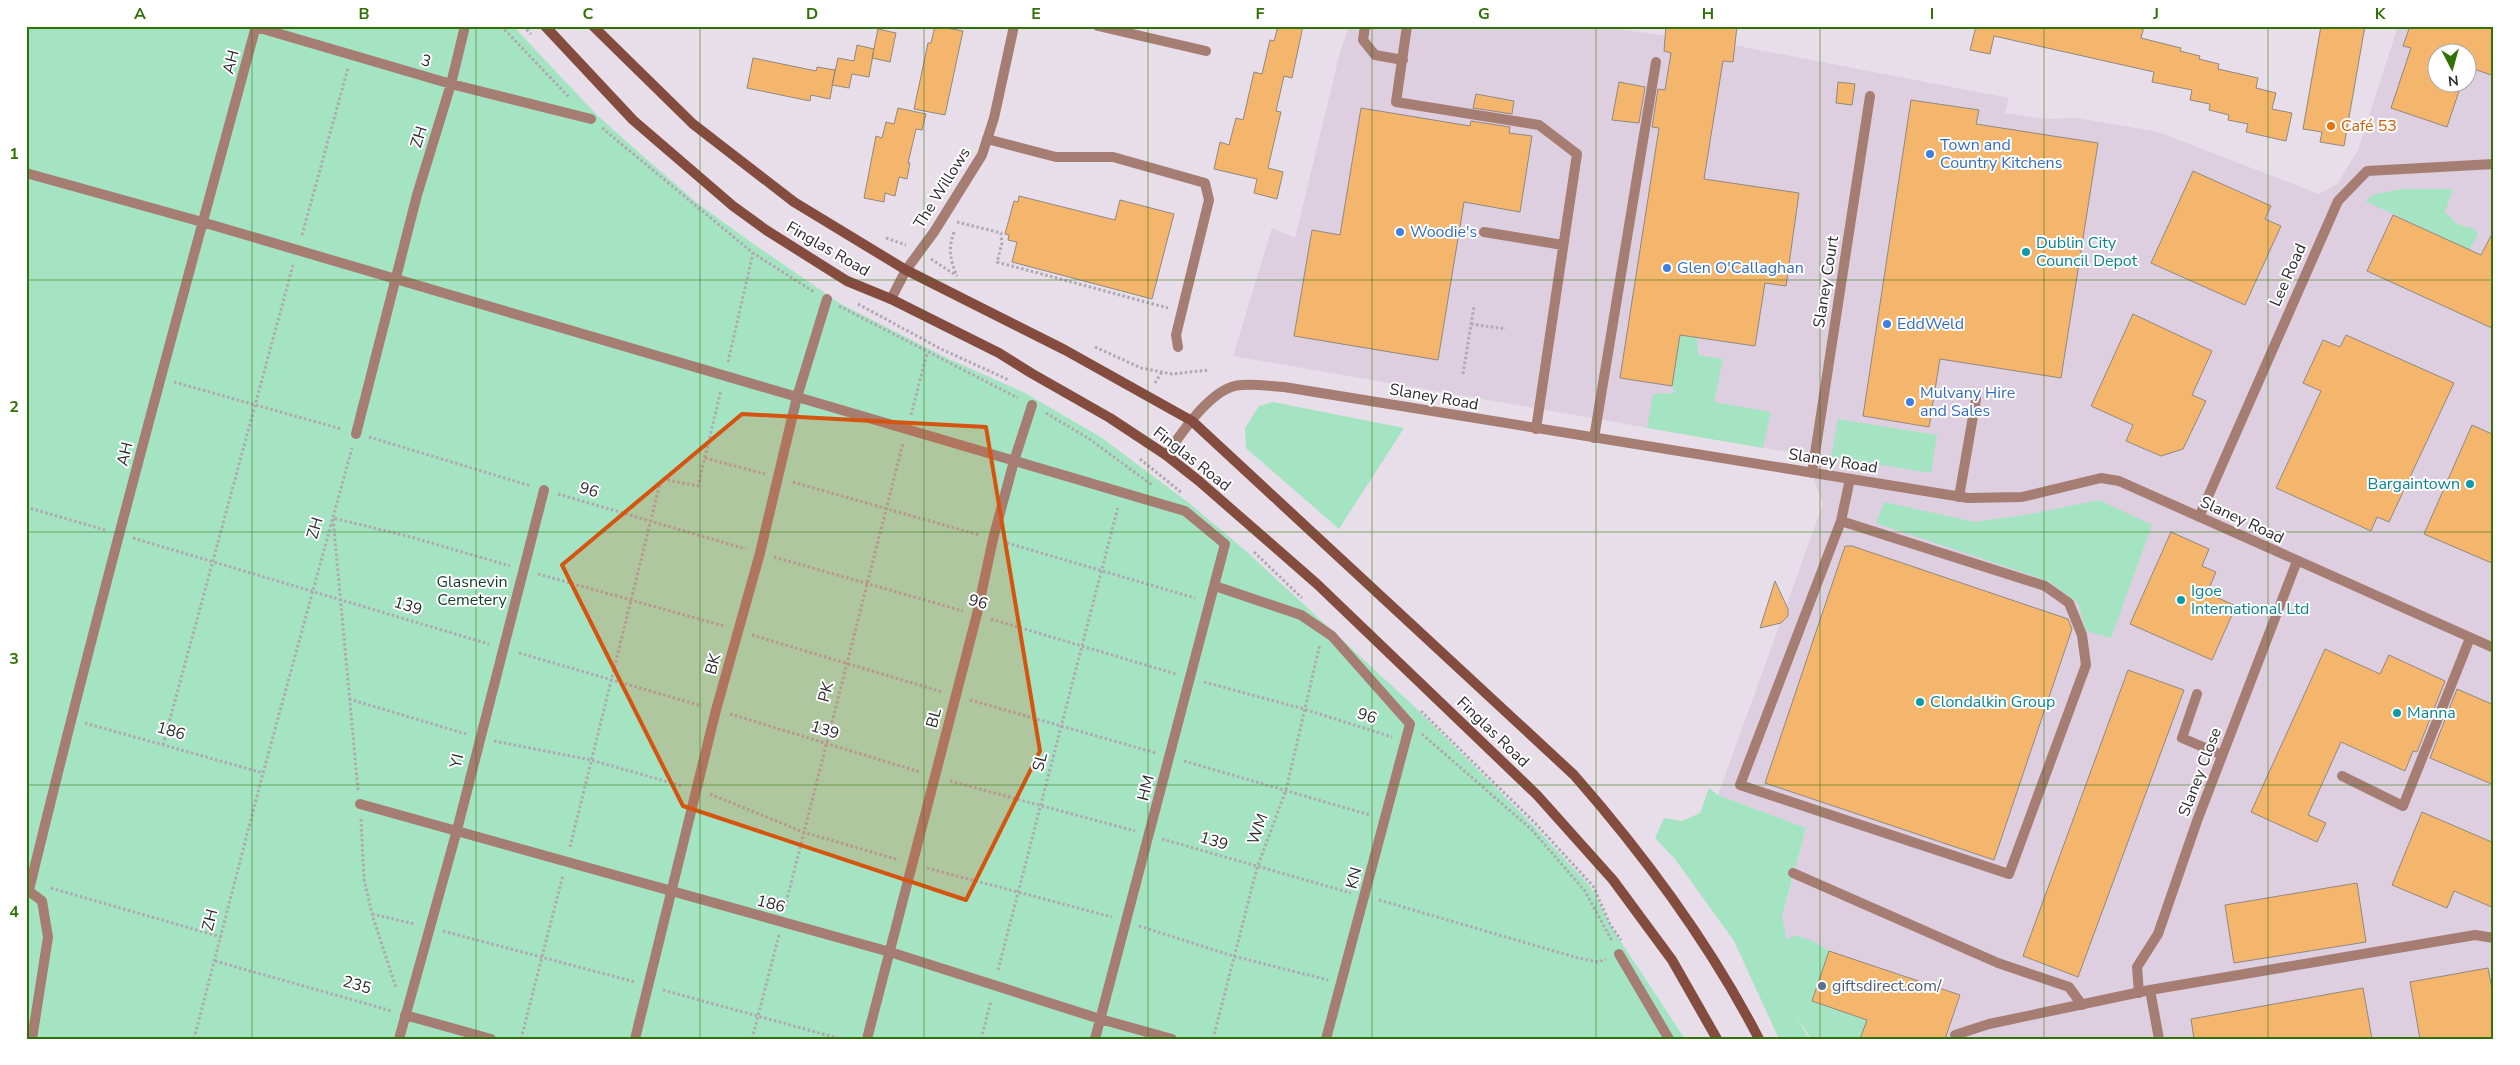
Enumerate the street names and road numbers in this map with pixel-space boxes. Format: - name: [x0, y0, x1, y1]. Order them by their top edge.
- street label: AH: [217, 48, 245, 76]
- street label: 3: [418, 49, 434, 73]
- street label: ZH: [405, 123, 433, 151]
- street label: The Willows: [908, 143, 976, 233]
- street label: Finglas Road: [782, 216, 874, 282]
- street label: Slaney Court: [1808, 234, 1844, 330]
- street label: Lee Road: [2264, 240, 2312, 310]
- street label: Slaney Road: [1388, 378, 1480, 416]
- street label: Finglas Road: [1149, 422, 1235, 496]
- street label: AH: [111, 440, 139, 468]
- street label: Slaney Road: [1787, 443, 1879, 479]
- street label: 96: [577, 477, 601, 503]
- street label: Slaney Road: [2197, 491, 2287, 549]
- street label: ZH: [301, 515, 329, 541]
- street label: 96: [966, 589, 990, 615]
- street label: 139: [391, 591, 425, 621]
- street label: BK: [700, 650, 727, 677]
- street label: PK: [813, 678, 839, 705]
- street label: Finglas Road: [1452, 692, 1534, 772]
- street label: 96: [1354, 703, 1380, 729]
- street label: BL: [921, 705, 947, 730]
- street label: 139: [808, 715, 842, 745]
- street label: 186: [154, 716, 188, 746]
- street label: Slaney Close: [2173, 724, 2227, 820]
- street label: SL: [1027, 750, 1053, 774]
- street label: YI: [444, 752, 469, 771]
- street label: HM: [1132, 773, 1160, 803]
- street label: WM: [1242, 811, 1274, 847]
- street label: 139: [1197, 826, 1231, 856]
- street label: KN: [1341, 865, 1367, 891]
- street label: 186: [754, 890, 788, 918]
- street label: ZH: [197, 907, 223, 933]
- street label: 235: [340, 970, 374, 1000]

